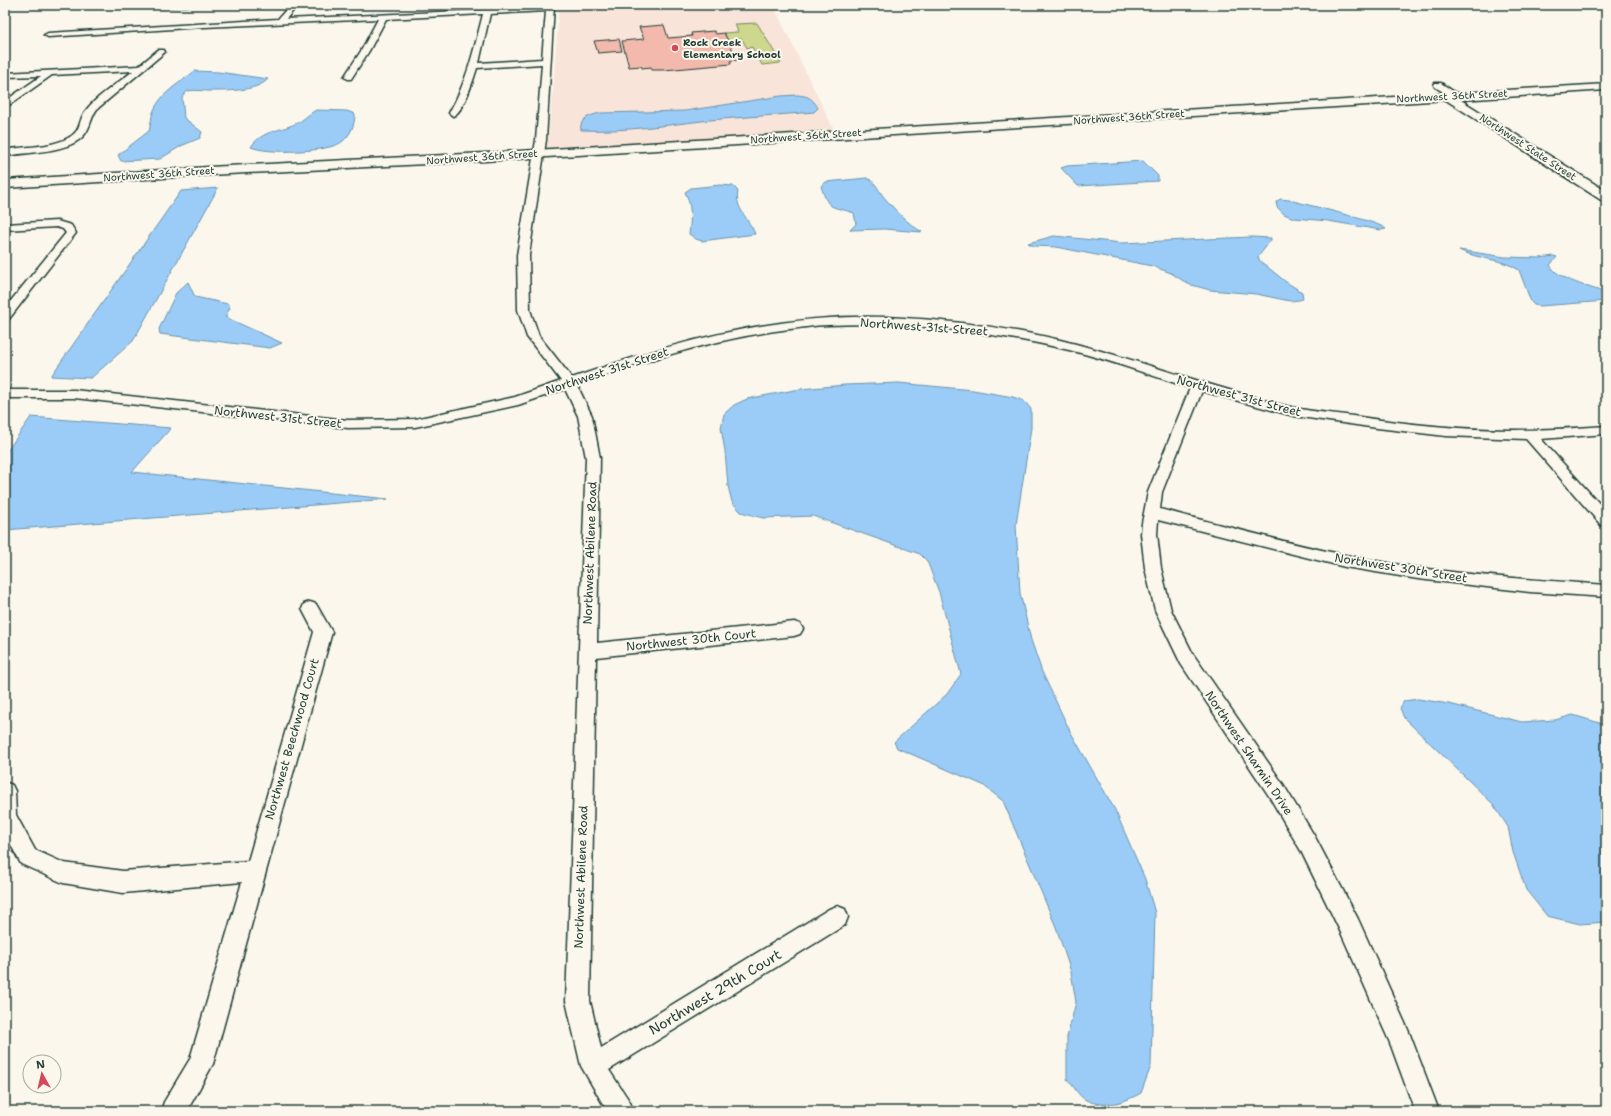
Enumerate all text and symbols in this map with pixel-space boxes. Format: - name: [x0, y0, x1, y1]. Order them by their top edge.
- place label: Rock Creek Elementary School: [683, 36, 781, 61]
- marker: Rock Creek Elementary School: [670, 43, 680, 53]
- street label: Northwest 36th Street: [1396, 87, 1508, 105]
- street label: Northwest 36th Street: [1073, 107, 1185, 127]
- street label: Northwest State Street: [1477, 111, 1579, 183]
- street label: Northwest 36th Street: [750, 126, 862, 146]
- street label: Northwest 36th Street: [426, 147, 538, 167]
- street label: Northwest 36th Street: [103, 164, 215, 184]
- street label: Northwest 31st Street: [859, 315, 989, 339]
- street label: Northwest 31st Street: [544, 344, 670, 398]
- street label: Northwest 31st Street: [1175, 372, 1303, 420]
- street label: Northwest 31st Street: [213, 402, 343, 432]
- street label: Northwest Abilene Road: [580, 481, 601, 625]
- street label: Northwest 30th Street: [1333, 550, 1469, 586]
- street label: Northwest 30th Court: [625, 625, 757, 655]
- street label: Northwest Beechwood Court: [261, 656, 323, 822]
- street label: Northwest Sharmin Drive: [1201, 688, 1297, 818]
- street label: Northwest Abilene Road: [571, 805, 592, 949]
- street label: Northwest 29th Court: [645, 945, 785, 1039]
- north arrow: [22, 1054, 62, 1094]
- text: N: [35, 1057, 46, 1073]

